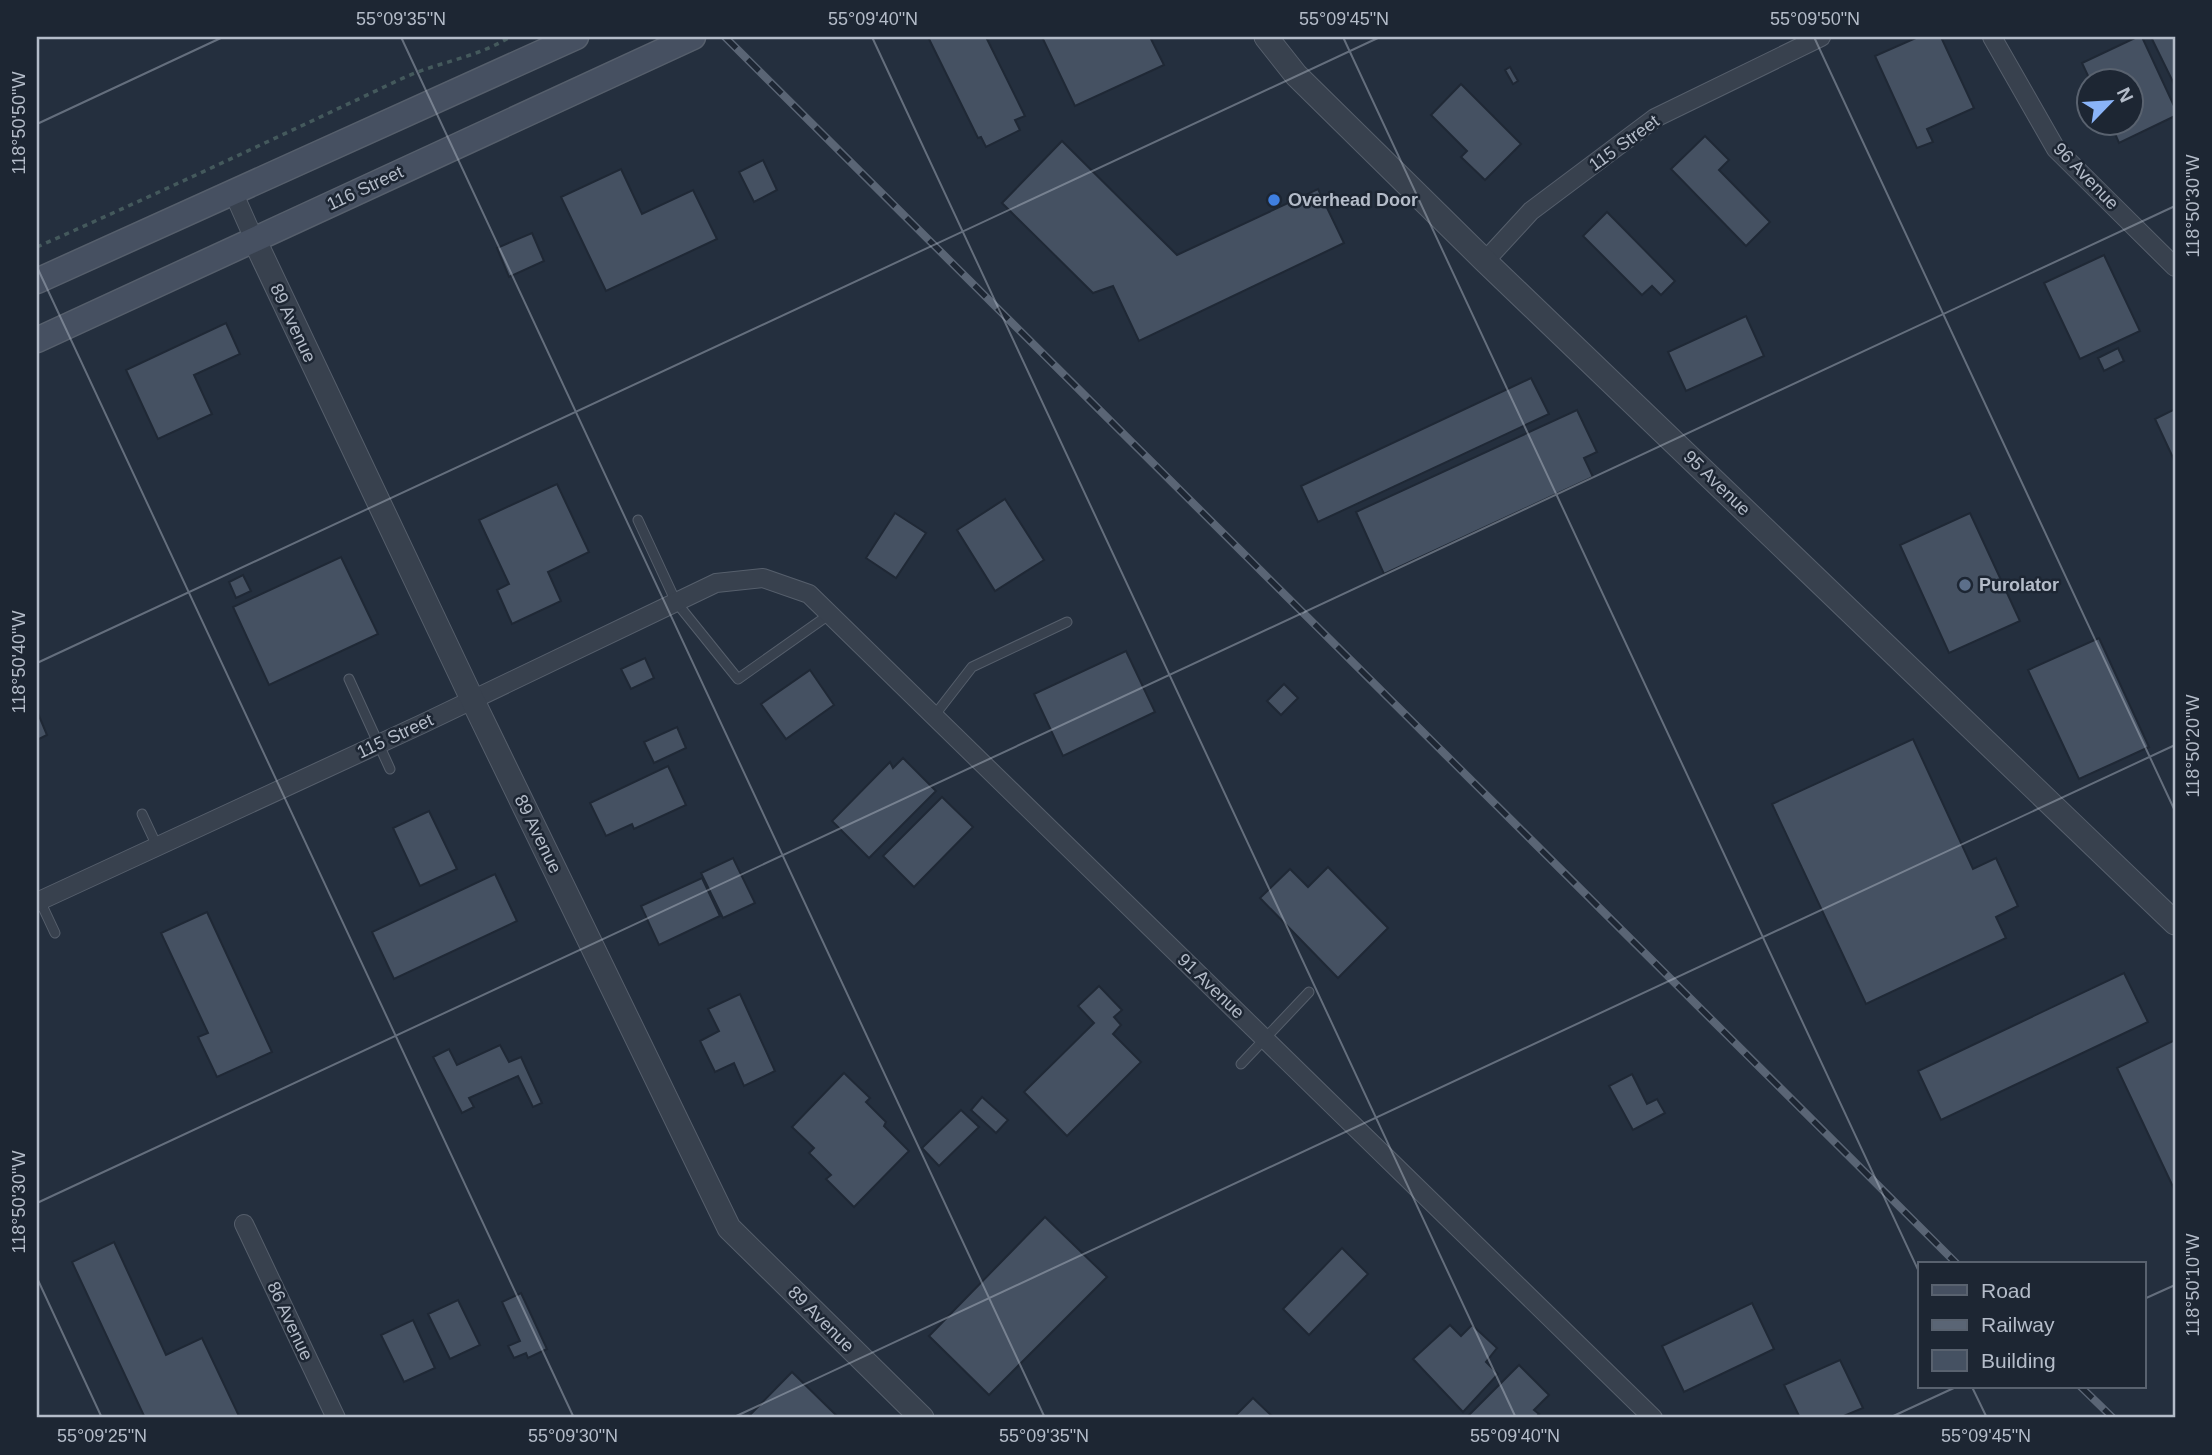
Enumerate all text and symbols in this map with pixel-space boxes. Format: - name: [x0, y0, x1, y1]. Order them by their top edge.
- text: 55°09'35"N: [356, 9, 446, 29]
- text: 55°09'40"N: [828, 9, 918, 29]
- text: 55°09'45"N: [1299, 9, 1389, 29]
- text: 55°09'50"N: [1770, 9, 1860, 29]
- north arrow: [2076, 66, 2146, 136]
- text: 118°50'50"W: [9, 72, 29, 174]
- text: N: [2113, 84, 2137, 106]
- street label: 115 Street: [1585, 111, 1663, 175]
- street label: 96 Avenue: [2049, 139, 2123, 213]
- text: 118°50'30"W: [2183, 155, 2203, 257]
- street label: 116 Street: [324, 162, 406, 214]
- place label: Overhead Door: [1288, 190, 1418, 210]
- marker: Overhead Door: [1266, 192, 1282, 208]
- street label: 89 Avenue: [266, 280, 320, 366]
- street label: 95 Avenue: [1680, 446, 1754, 520]
- place label: Purolator: [1979, 575, 2059, 595]
- marker: Purolator: [1957, 577, 1973, 593]
- text: 118°50'40"W: [9, 611, 29, 713]
- text: 118°50'20"W: [2183, 695, 2203, 797]
- street label: 115 Street: [354, 710, 436, 762]
- street label: 89 Avenue: [510, 792, 566, 876]
- street label: 91 Avenue: [1174, 949, 1248, 1023]
- text: 118°50'30"W: [9, 1151, 29, 1253]
- text: 118°50'10"W: [2183, 1234, 2203, 1336]
- legend: [1918, 1262, 2146, 1388]
- street label: 86 Avenue: [263, 1278, 317, 1364]
- text: Road: [1981, 1279, 2031, 1302]
- street label: 89 Avenue: [784, 1282, 858, 1356]
- text: Railway: [1981, 1313, 2055, 1336]
- text: Building: [1981, 1349, 2056, 1372]
- text: 55°09'25"N: [57, 1426, 147, 1446]
- text: 55°09'30"N: [528, 1426, 618, 1446]
- text: 55°09'35"N: [999, 1426, 1089, 1446]
- text: 55°09'40"N: [1470, 1426, 1560, 1446]
- text: 55°09'45"N: [1941, 1426, 2031, 1446]

